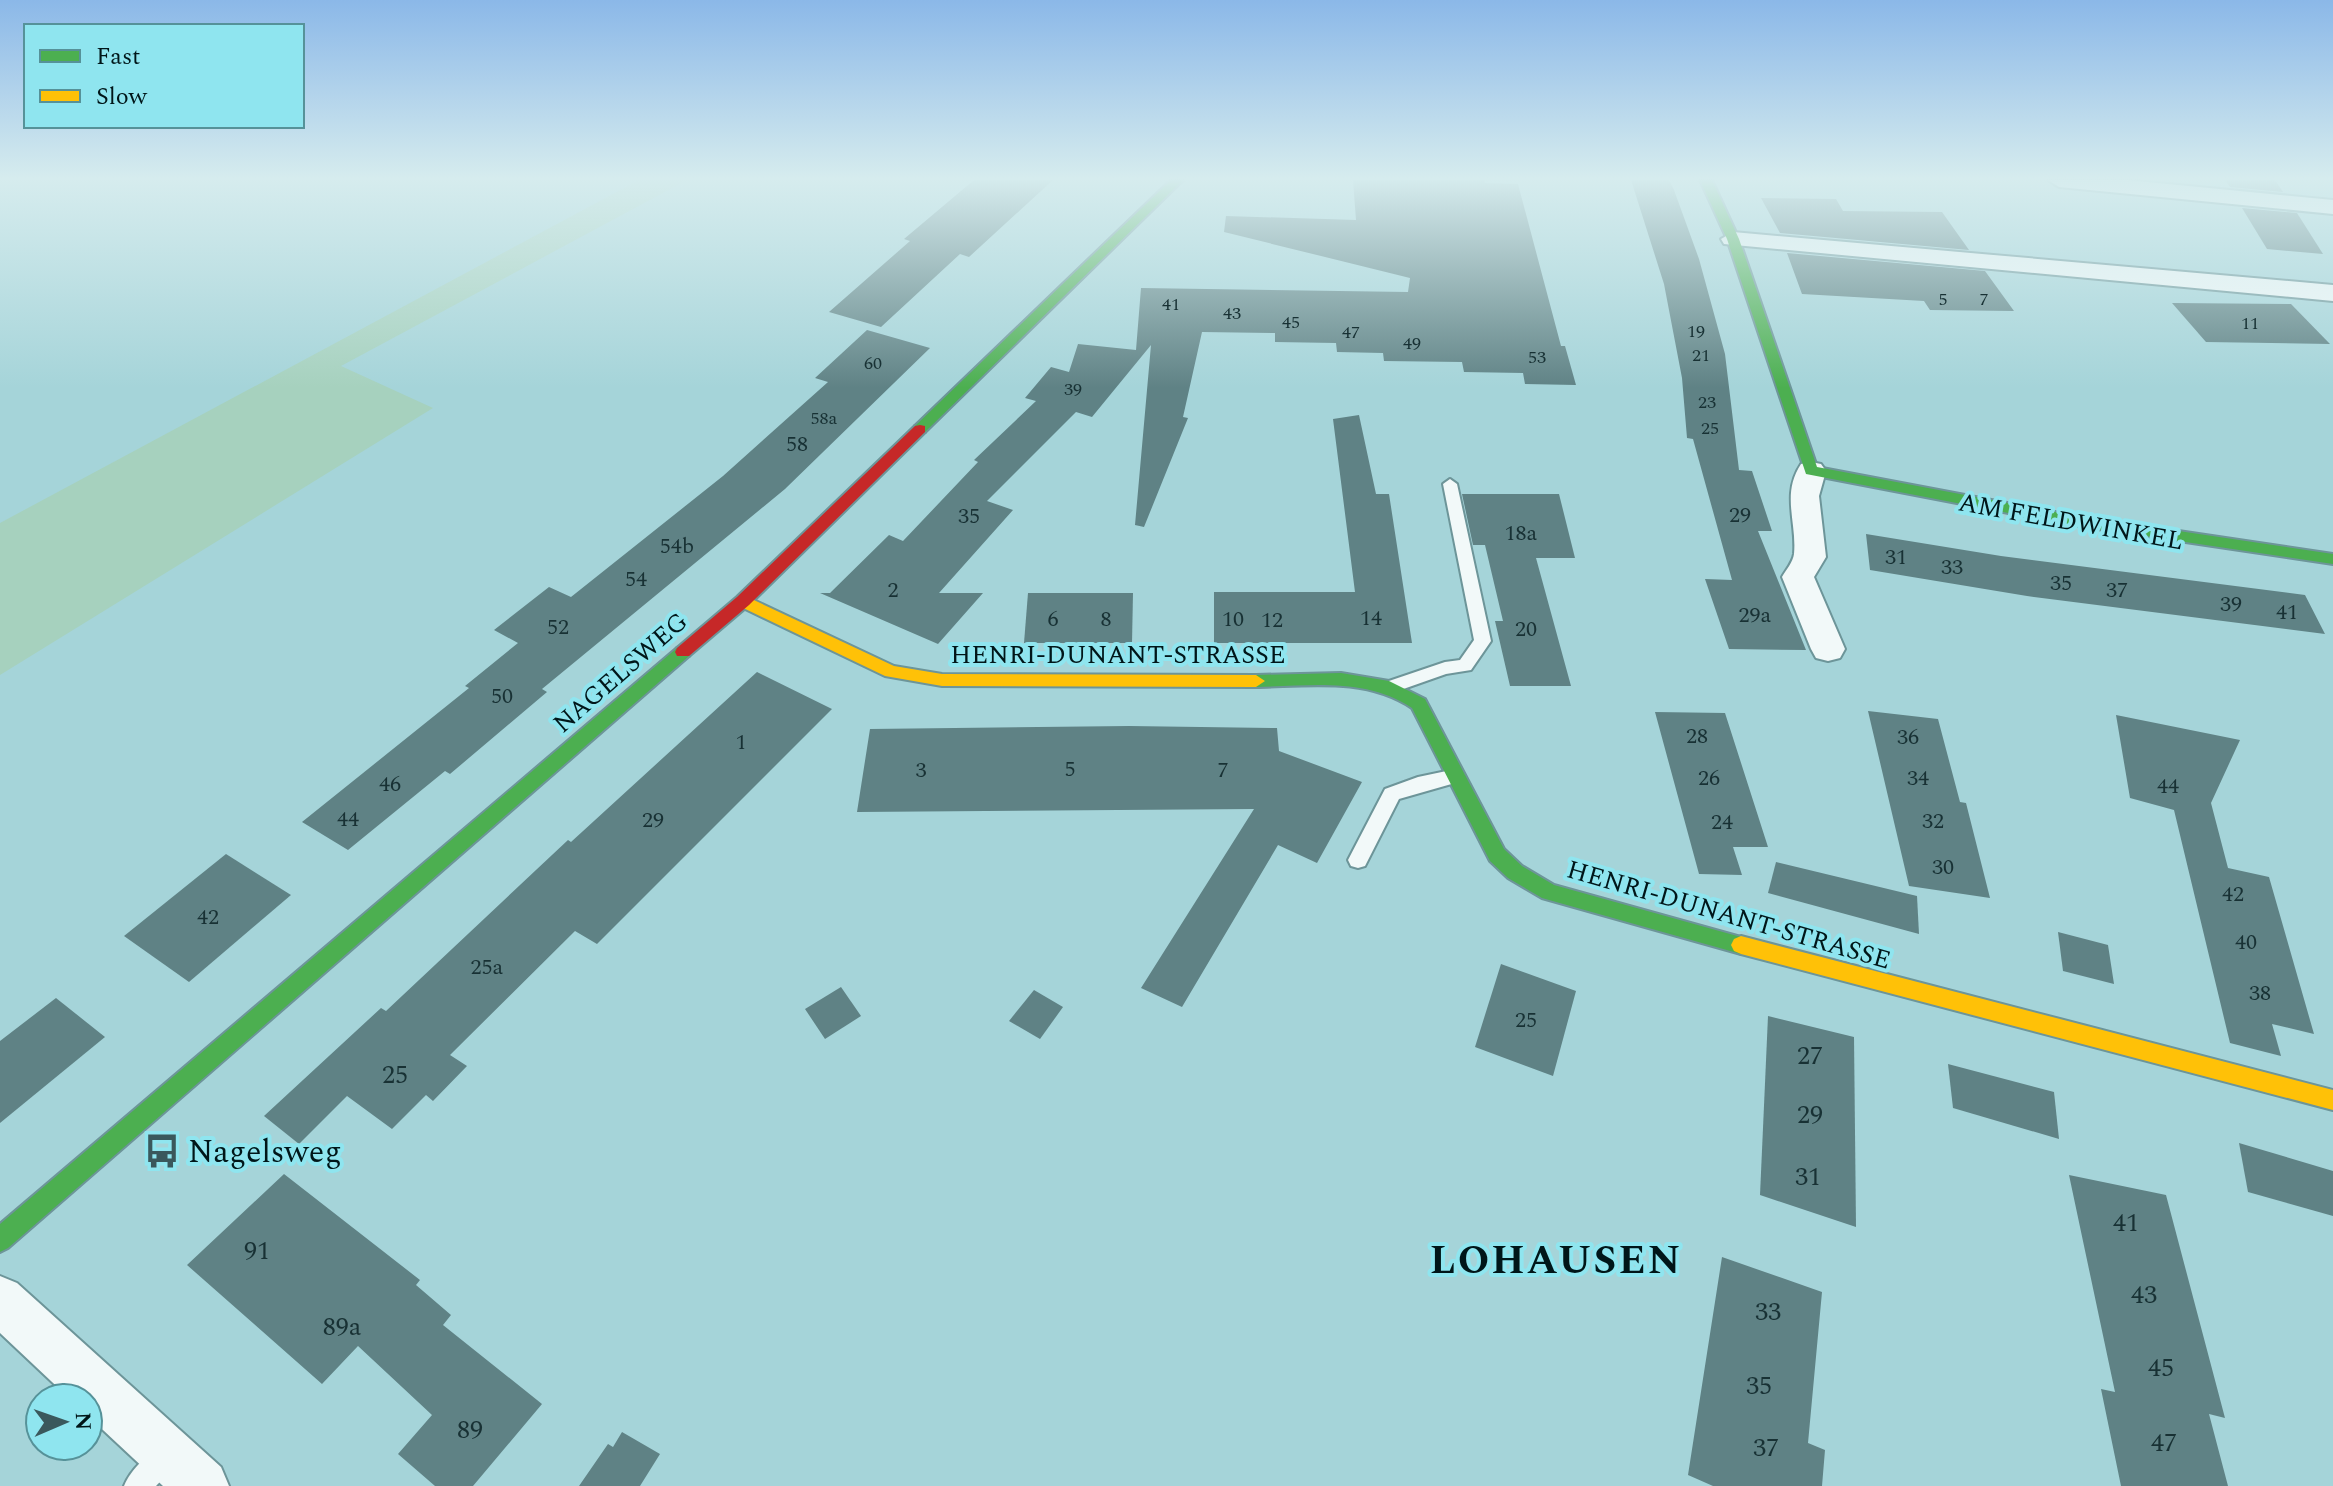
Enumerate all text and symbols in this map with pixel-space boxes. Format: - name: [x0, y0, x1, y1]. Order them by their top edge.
- legend: [24, 24, 304, 128]
- text: Fast: [96, 39, 141, 75]
- text: Slow: [96, 79, 148, 115]
- house number: 5: [1939, 286, 1948, 313]
- house number: 7: [1980, 286, 1989, 313]
- house number: 41: [1162, 291, 1180, 318]
- house number: 43: [1223, 300, 1241, 327]
- house number: 45: [1282, 309, 1300, 336]
- house number: 11: [2241, 310, 2259, 337]
- house number: 19: [1687, 318, 1705, 345]
- house number: 47: [1342, 319, 1360, 346]
- house number: 49: [1403, 330, 1421, 357]
- house number: 21: [1692, 342, 1710, 369]
- house number: 53: [1528, 344, 1546, 371]
- house number: 60: [864, 350, 882, 377]
- house number: 39: [1064, 376, 1082, 403]
- house number: 23: [1698, 389, 1716, 416]
- house number: 58a: [811, 405, 838, 432]
- house number: 25: [1701, 415, 1719, 442]
- house number: 58: [786, 428, 808, 461]
- street label: AM FELDWINKEL: [1955, 483, 2187, 561]
- house number: 29: [1729, 499, 1751, 532]
- house number: 35: [958, 500, 980, 533]
- house number: 18a: [1505, 517, 1538, 550]
- house number: 54b: [660, 530, 694, 563]
- house number: 31: [1885, 541, 1907, 574]
- house number: 33: [1941, 551, 1963, 584]
- house number: 54: [625, 563, 647, 596]
- house number: 35: [2050, 567, 2072, 600]
- house number: 2: [887, 574, 899, 607]
- house number: 37: [2106, 574, 2128, 607]
- house number: 39: [2220, 588, 2242, 621]
- house number: 41: [2276, 596, 2298, 629]
- house number: 29a: [1739, 599, 1772, 632]
- street label: NAGELSWEG: [544, 602, 697, 743]
- house number: 14: [1360, 602, 1382, 635]
- house number: 6: [1047, 603, 1059, 636]
- house number: 8: [1100, 603, 1112, 636]
- house number: 10: [1222, 603, 1244, 636]
- house number: 12: [1261, 604, 1283, 637]
- house number: 52: [547, 611, 569, 644]
- house number: 20: [1515, 613, 1537, 646]
- street label: HENRI-DUNANT-STRASSE: [950, 635, 1286, 675]
- house number: 50: [491, 680, 513, 713]
- house number: 28: [1686, 720, 1708, 753]
- house number: 36: [1897, 721, 1919, 754]
- house number: 1: [735, 726, 747, 759]
- house number: 5: [1064, 753, 1076, 786]
- house number: 3: [915, 754, 927, 787]
- house number: 7: [1217, 754, 1229, 787]
- house number: 26: [1698, 762, 1720, 795]
- house number: 34: [1907, 762, 1929, 795]
- house number: 46: [379, 768, 401, 801]
- house number: 44: [2157, 770, 2179, 803]
- house number: 44: [337, 803, 359, 836]
- house number: 29: [642, 804, 664, 837]
- house number: 32: [1922, 805, 1944, 838]
- house number: 24: [1711, 806, 1733, 839]
- street label: HENRI-DUNANT-STRASSE: [1562, 849, 1896, 980]
- house number: 30: [1932, 851, 1954, 884]
- house number: 42: [2222, 878, 2244, 911]
- house number: 42: [197, 901, 219, 934]
- house number: 40: [2235, 926, 2257, 959]
- house number: 25a: [471, 951, 504, 984]
- house number: 38: [2249, 977, 2271, 1010]
- house number: 25: [1515, 1004, 1537, 1037]
- house number: 27: [1797, 1036, 1823, 1076]
- house number: 25: [382, 1055, 408, 1095]
- house number: 29: [1797, 1095, 1823, 1135]
- place label: Nagelsweg: [188, 1128, 342, 1177]
- bus stop icon: Nagelsweg: [143, 1132, 181, 1170]
- house number: 31: [1795, 1157, 1821, 1197]
- house number: 41: [2113, 1203, 2139, 1243]
- house number: 91: [244, 1231, 270, 1271]
- district label: LOHAUSEN: [1430, 1231, 1682, 1292]
- house number: 43: [2131, 1275, 2157, 1315]
- house number: 33: [1755, 1292, 1781, 1332]
- house number: 89a: [323, 1307, 362, 1347]
- house number: 45: [2148, 1348, 2174, 1388]
- house number: 35: [1746, 1366, 1772, 1406]
- north arrow: [24, 1382, 104, 1462]
- house number: 89: [457, 1410, 483, 1450]
- text: N: [66, 1412, 99, 1431]
- house number: 47: [2151, 1423, 2177, 1463]
- house number: 37: [1753, 1428, 1779, 1468]

